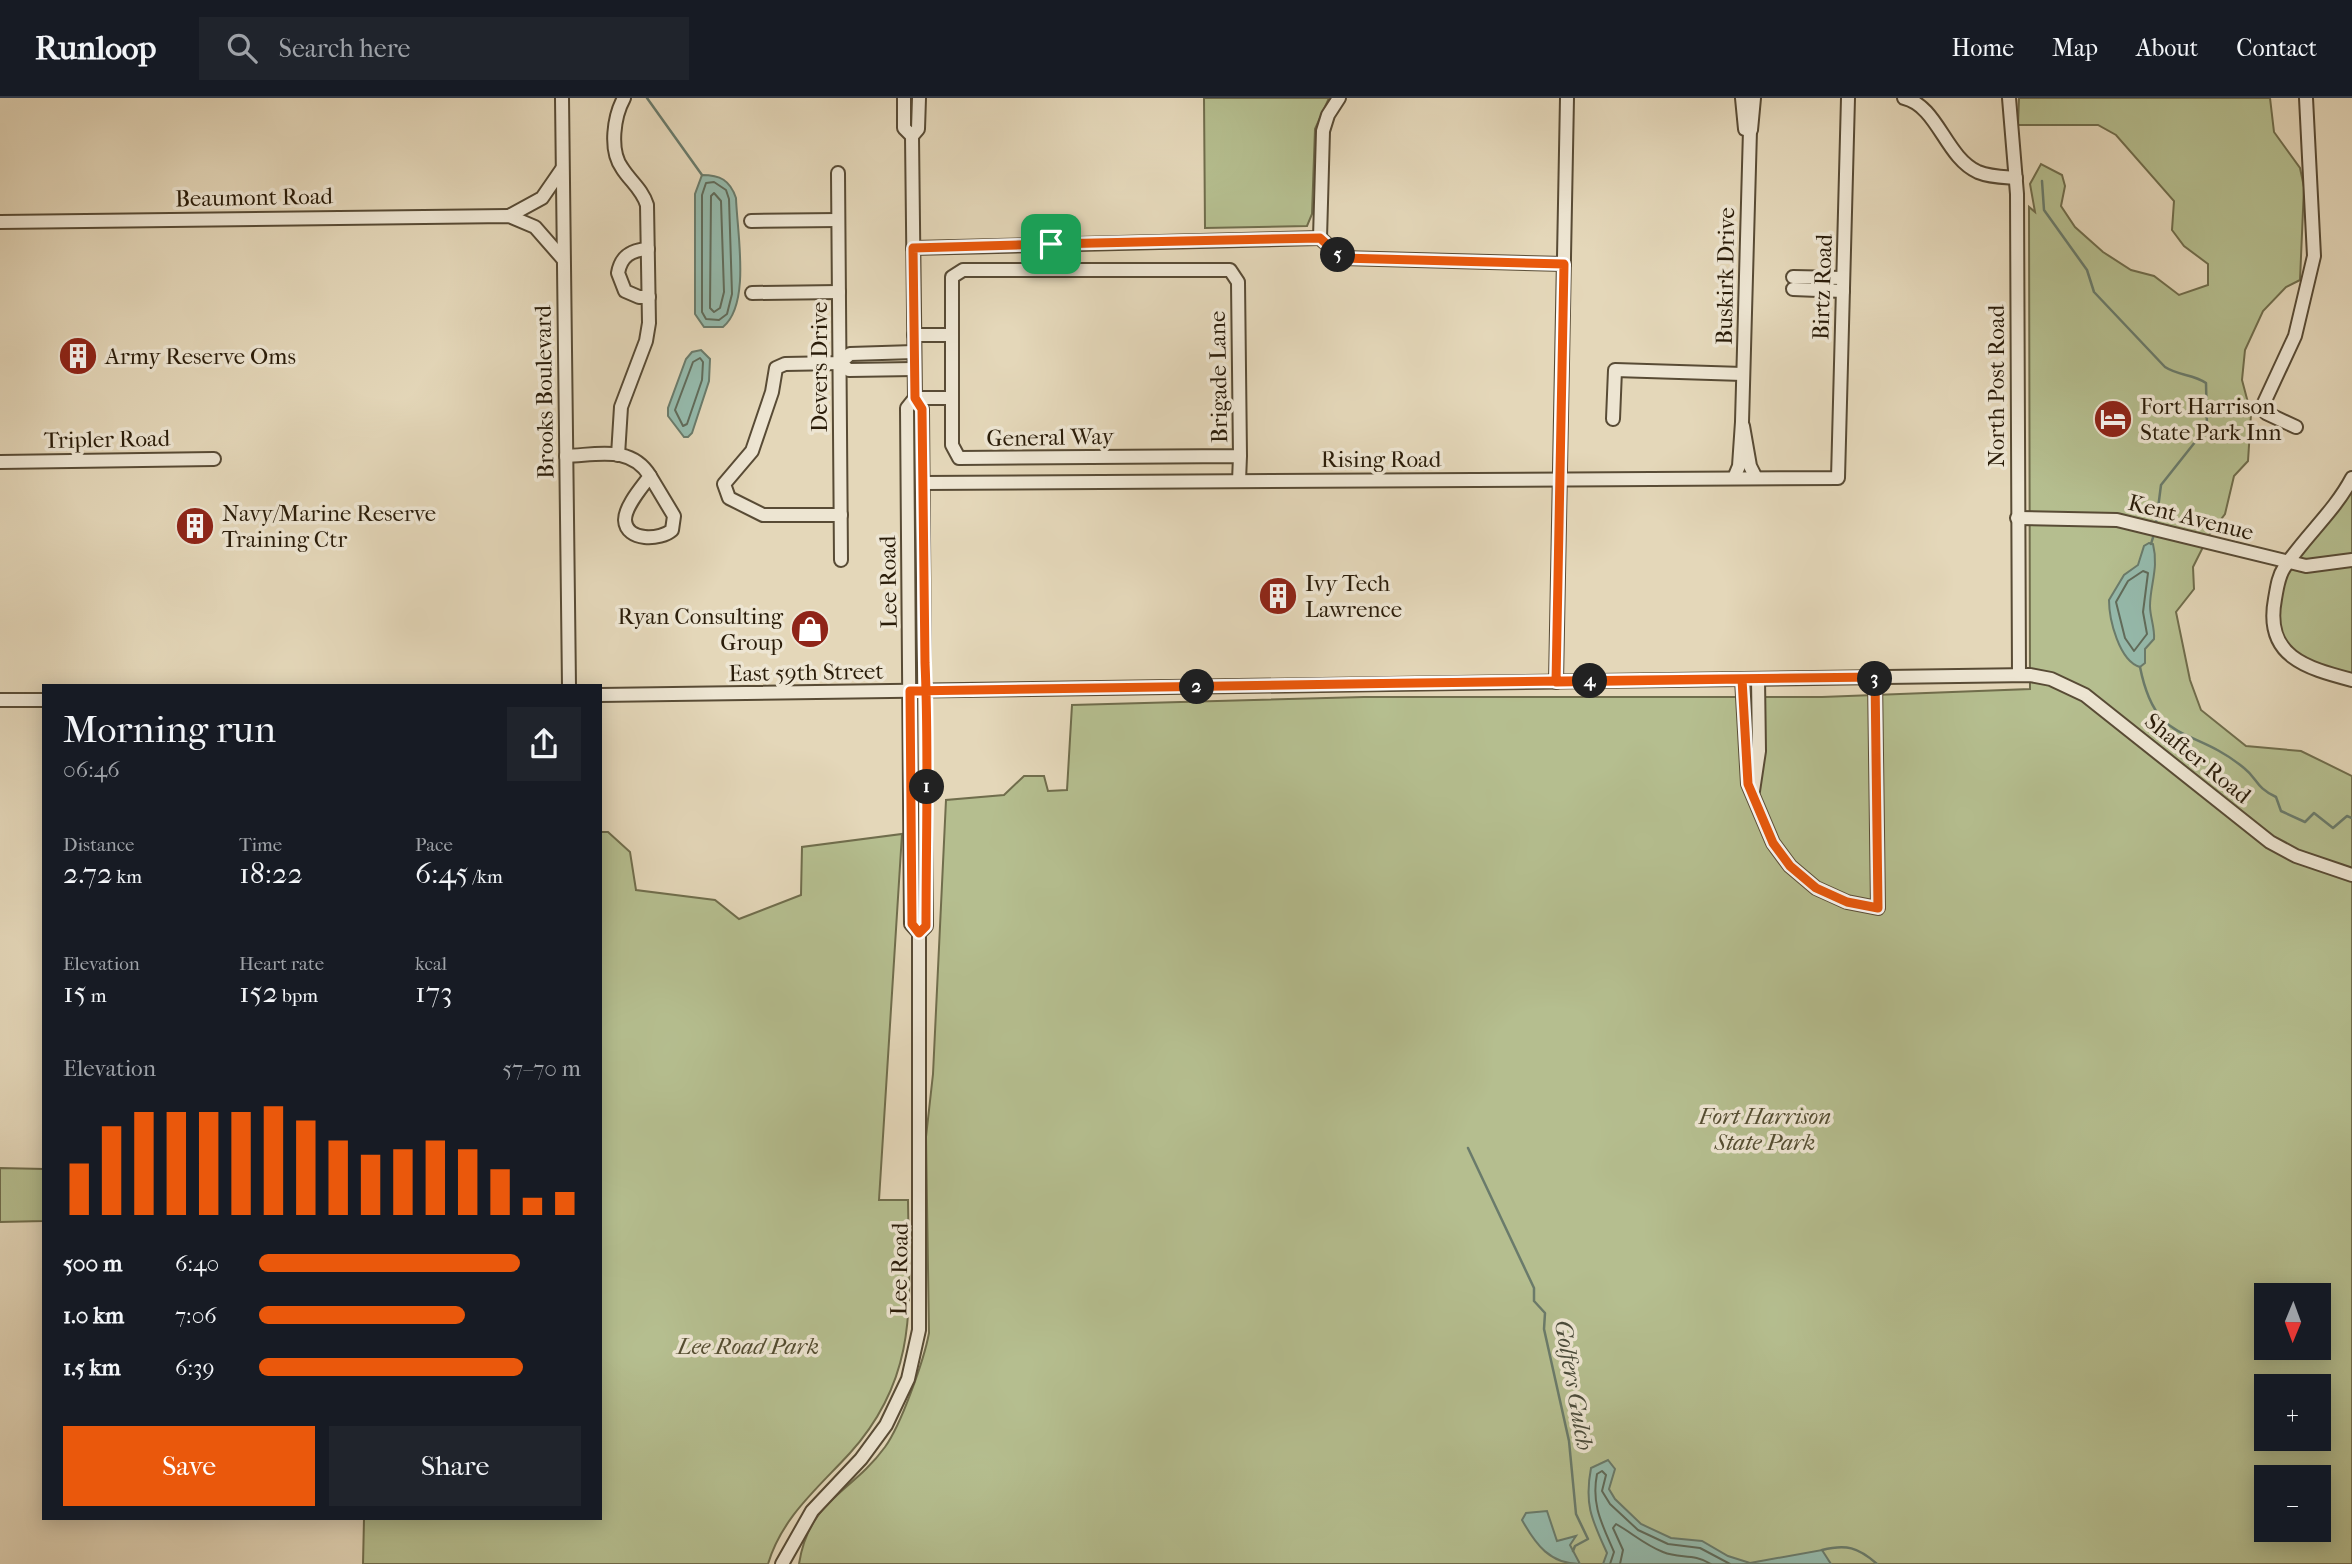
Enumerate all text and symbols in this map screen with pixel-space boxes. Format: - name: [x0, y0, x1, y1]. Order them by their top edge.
- search box: [199, 17, 689, 80]
- text: Runloop: [35, 29, 157, 68]
- icon: search: [223, 29, 261, 67]
- text: Search here: [279, 33, 410, 64]
- text: Home: [1952, 34, 2014, 62]
- text: Map: [2052, 34, 2098, 62]
- text: About: [2136, 34, 2198, 62]
- text: Contact: [2236, 34, 2317, 62]
- street label: Beaumont Road: [175, 183, 334, 212]
- street label: Buskirk Drive: [1711, 207, 1740, 345]
- pin: [1021, 214, 1081, 274]
- icon: arrive: [1032, 225, 1070, 263]
- street label: Birtz Road: [1807, 233, 1838, 341]
- pin: 5: [1320, 238, 1356, 272]
- text: 5: [1333, 243, 1342, 265]
- street label: Devers Drive: [806, 302, 833, 432]
- street label: Brooks Boulevard: [529, 304, 560, 479]
- street label: North Post Road: [1983, 304, 2010, 467]
- street label: Brigade Lane: [1204, 311, 1233, 443]
- building icon: Army Reserve Oms: [57, 335, 99, 377]
- place label: Army Reserve Oms: [104, 343, 296, 370]
- place label: Fort Harrison State Park Inn: [2140, 393, 2282, 446]
- hotel icon: Fort Harrison State Park Inn: [2092, 398, 2134, 440]
- street label: General Way: [986, 423, 1115, 452]
- street label: Tripler Road: [44, 425, 171, 454]
- street label: Rising Road: [1321, 446, 1442, 473]
- street label: Kent Avenue: [2125, 489, 2256, 546]
- place label: Navy/Marine Reserve Training Ctr: [222, 500, 436, 553]
- building icon: Navy/Marine Reserve Training Ctr: [174, 505, 216, 547]
- street label: Lee Road: [874, 535, 903, 629]
- place label: Ivy Tech Lawrence: [1305, 570, 1402, 623]
- building icon: Ivy Tech Lawrence: [1257, 575, 1299, 617]
- place label: Ryan Consulting Group: [618, 603, 784, 656]
- shop icon: Ryan Consulting Group: [789, 608, 831, 650]
- street label: East 59th Street: [728, 658, 884, 687]
- pin: 3: [1857, 662, 1892, 696]
- pin: 4: [1572, 664, 1608, 698]
- text: 3: [1871, 667, 1878, 689]
- text: 4: [1584, 669, 1595, 691]
- pin: 2: [1180, 670, 1214, 704]
- text: 2: [1192, 675, 1201, 697]
- text: Morning run: [63, 707, 276, 752]
- button: share: [507, 707, 581, 781]
- street label: Shafter Road: [2139, 707, 2256, 810]
- text: 06:46: [63, 756, 120, 783]
- pin: 1: [909, 770, 944, 804]
- text: 1: [923, 775, 930, 797]
- text: Distance: [63, 834, 134, 856]
- text: Time: [239, 834, 282, 856]
- text: Pace: [415, 834, 453, 856]
- text: 2.72: [63, 856, 112, 891]
- text: 18:22: [239, 856, 303, 891]
- text: 6:45: [415, 856, 468, 891]
- text: km: [112, 866, 142, 888]
- text: /km: [468, 866, 503, 888]
- text: Elevation: [63, 953, 140, 975]
- text: Heart rate: [239, 953, 324, 975]
- text: kcal: [415, 953, 447, 975]
- text: 15: [63, 975, 87, 1010]
- text: 152: [239, 975, 278, 1010]
- text: 173: [415, 975, 453, 1010]
- text: m: [87, 985, 106, 1007]
- text: bpm: [278, 985, 318, 1007]
- text: Elevation: [63, 1055, 156, 1082]
- text: 57–70 m: [502, 1055, 581, 1082]
- park label: Fort Harrison State Park: [1698, 1103, 1831, 1156]
- street label: Lee Road: [885, 1222, 914, 1316]
- text: 500 m: [63, 1250, 122, 1277]
- text: 6:40: [175, 1250, 219, 1277]
- north arrow: [2254, 1283, 2331, 1360]
- map controls: [2254, 1283, 2331, 1542]
- text: 1.0 km: [63, 1302, 124, 1329]
- text: 7:06: [175, 1302, 217, 1329]
- water label: Golfers Gulch: [1549, 1318, 1599, 1452]
- park label: Lee Road Park: [675, 1333, 819, 1360]
- text: 1.5 km: [63, 1354, 121, 1381]
- text: 6:39: [175, 1354, 215, 1381]
- button: +: [2254, 1374, 2331, 1451]
- button: Save: [63, 1426, 315, 1506]
- button: Share: [329, 1426, 581, 1506]
- button: −: [2254, 1465, 2331, 1542]

